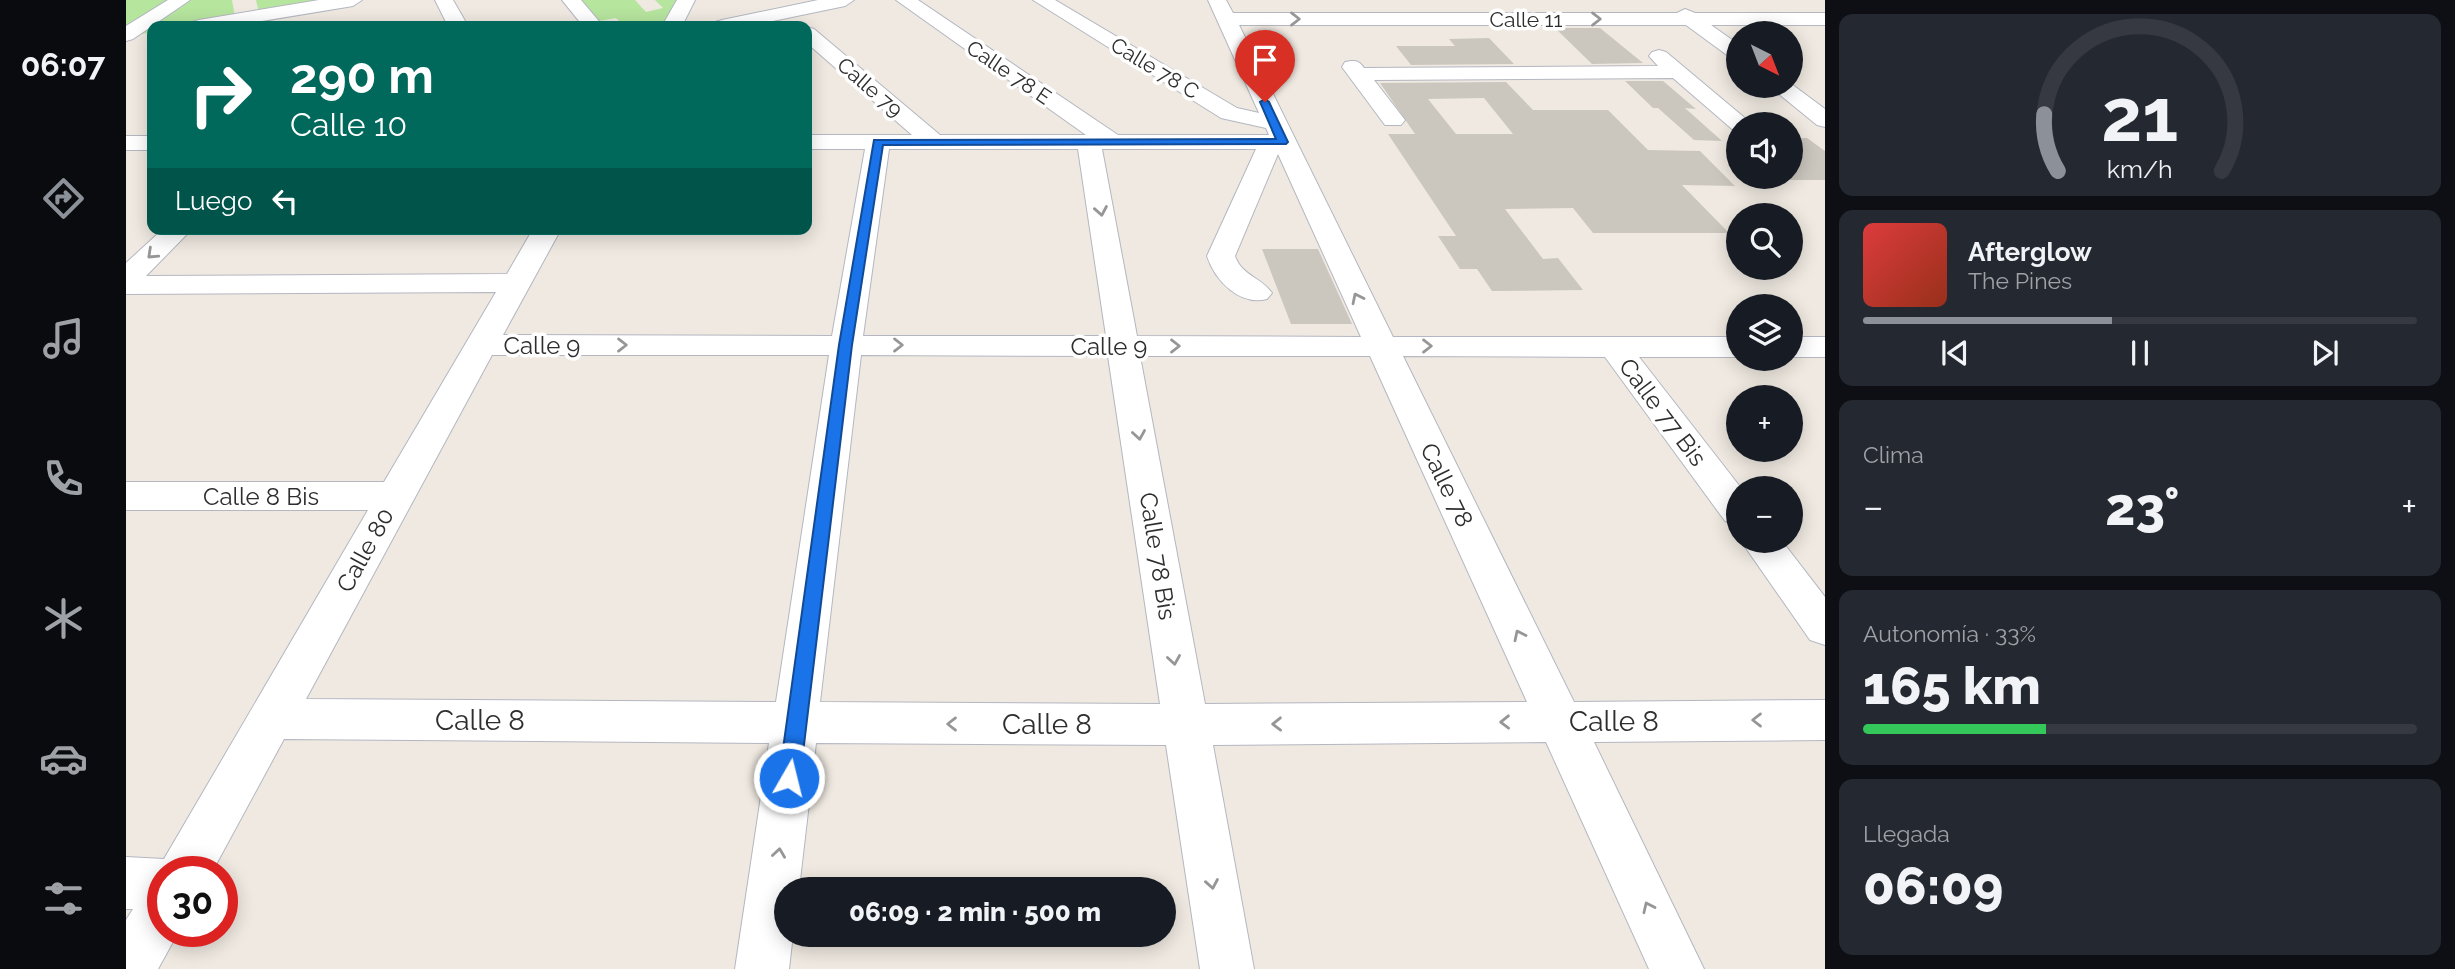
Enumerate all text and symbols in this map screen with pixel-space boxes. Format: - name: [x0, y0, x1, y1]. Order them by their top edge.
- street label: Calle 11: [1490, 7, 1562, 32]
- one-way arrow: [1290, 11, 1300, 27]
- one-way arrow: [1591, 11, 1601, 27]
- north arrow: [1726, 21, 1802, 98]
- map controls: [1726, 21, 1803, 553]
- pin: [1235, 30, 1295, 102]
- street label: Calle 78 C: [1106, 32, 1204, 104]
- street label: Calle 78 E: [962, 35, 1056, 109]
- icon: arrive: [1246, 41, 1284, 79]
- text: 06:07: [21, 46, 105, 83]
- text: 290 m: [290, 47, 434, 104]
- icon: right: [175, 49, 266, 140]
- street label: Calle 79: [832, 52, 908, 122]
- text: 21: [2101, 73, 2179, 158]
- text: Calle 10: [290, 106, 407, 143]
- button: sound: [1726, 112, 1803, 189]
- text: km/h: [2107, 154, 2173, 184]
- icon: directions: [39, 174, 88, 223]
- icon: left: [266, 182, 304, 220]
- text: Luego: [175, 186, 252, 216]
- button: search: [1726, 203, 1803, 280]
- one-way arrow: [1093, 205, 1108, 217]
- text: Afterglow: [1968, 237, 2092, 267]
- one-way arrow: [147, 246, 160, 258]
- text: The Pines: [1968, 267, 2072, 294]
- one-way arrow: [1351, 293, 1365, 305]
- button: layers: [1726, 294, 1803, 371]
- icon: music: [39, 314, 88, 363]
- street label: Calle 9: [504, 331, 580, 360]
- street label: Calle 9: [1071, 332, 1147, 361]
- icon: previous: [1936, 334, 1974, 372]
- icon: pause: [2121, 334, 2159, 372]
- icon: next: [2306, 334, 2344, 372]
- one-way arrow: [617, 337, 628, 353]
- one-way arrow: [894, 337, 904, 353]
- one-way arrow: [1170, 338, 1181, 354]
- one-way arrow: [1422, 338, 1433, 354]
- street label: Calle 77 Bis: [1613, 352, 1713, 472]
- button: +: [1726, 385, 1803, 462]
- one-way arrow: [1131, 429, 1146, 441]
- street label: Calle 78: [1414, 438, 1480, 532]
- text: Clima: [1863, 441, 1924, 468]
- icon: phone: [39, 454, 88, 503]
- button: −: [1726, 476, 1803, 553]
- text: 23°: [2105, 476, 2179, 537]
- street label: Calle 8 Bis: [203, 482, 319, 511]
- text: −: [1863, 484, 1883, 529]
- text: +: [2401, 484, 2417, 529]
- street label: Calle 78 Bis: [1134, 490, 1182, 622]
- street label: Calle 80: [330, 503, 400, 597]
- icon: climate: [39, 594, 88, 643]
- text: Autonomía · 33%: [1863, 620, 2036, 647]
- one-way arrow: [1513, 630, 1527, 642]
- one-way arrow: [1166, 654, 1181, 666]
- text: 165 km: [1863, 655, 2041, 716]
- street label: Calle 8: [435, 704, 525, 737]
- street label: Calle 8: [1569, 705, 1659, 738]
- street label: Calle 8: [1002, 708, 1092, 741]
- one-way arrow: [1751, 712, 1762, 728]
- one-way arrow: [1499, 714, 1510, 729]
- one-way arrow: [946, 716, 957, 732]
- one-way arrow: [1272, 716, 1282, 732]
- icon: car: [39, 734, 88, 783]
- position arrow: [752, 741, 826, 815]
- text: Llegada: [1863, 820, 1950, 847]
- one-way arrow: [771, 847, 786, 859]
- text: 06:09: [1863, 855, 2003, 916]
- speed limit sign: 30: [147, 856, 238, 947]
- icon: filters: [39, 874, 88, 923]
- one-way arrow: [1204, 878, 1219, 890]
- text: 06:09 · 2 min · 500 m: [849, 897, 1101, 927]
- one-way arrow: [1642, 902, 1656, 914]

